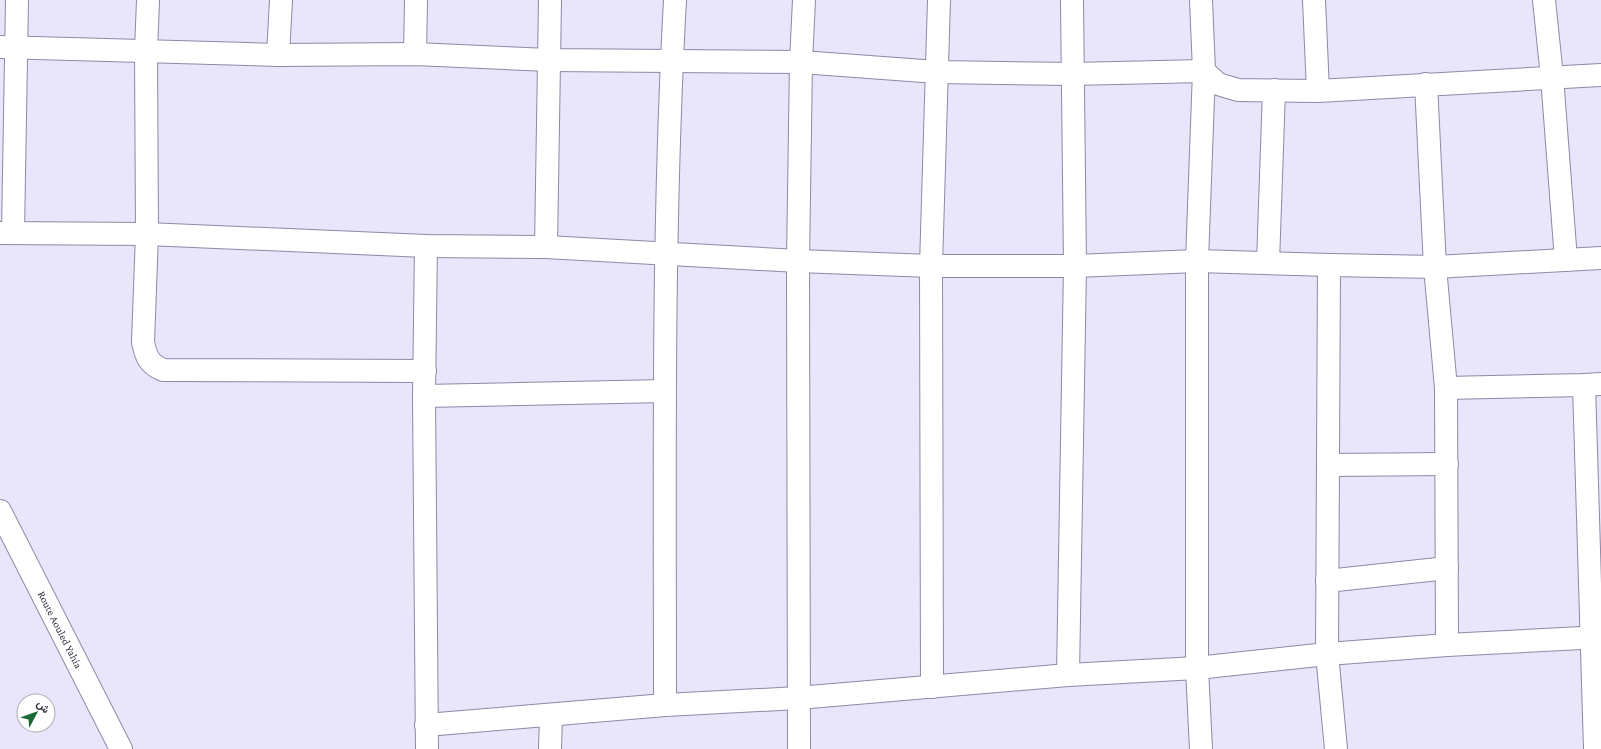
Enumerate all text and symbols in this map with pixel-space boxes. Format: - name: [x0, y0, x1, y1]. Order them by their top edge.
- street label: Route Aouled Yahia: [36, 589, 85, 670]
- north arrow: [16, 693, 56, 733]
- text: ش: [34, 698, 52, 716]

